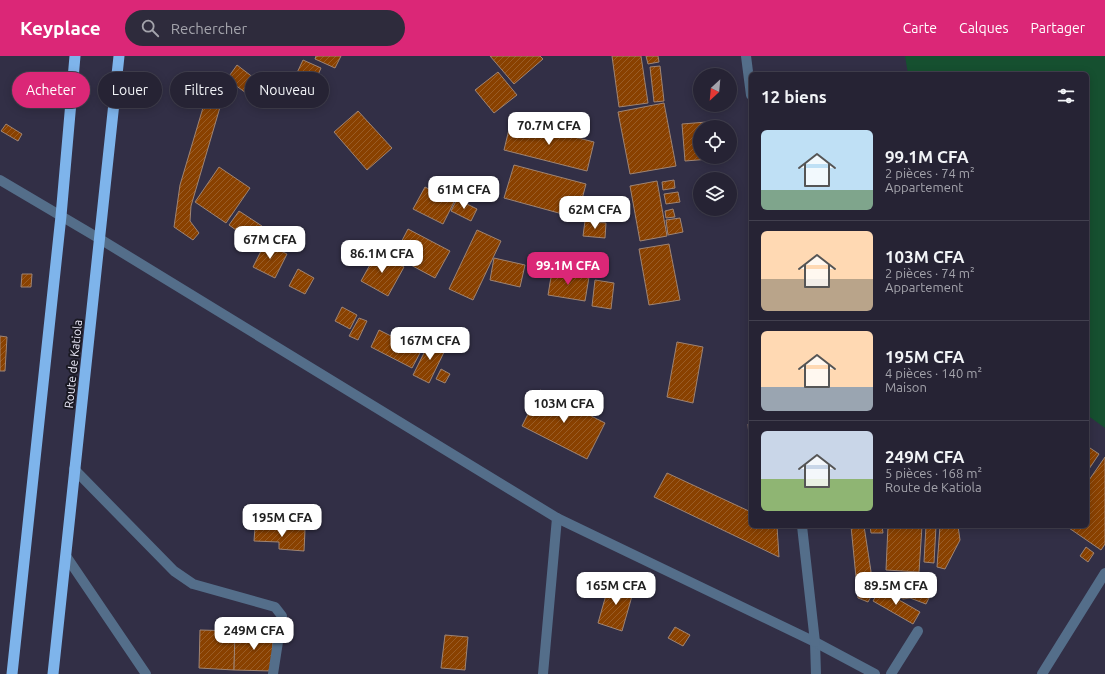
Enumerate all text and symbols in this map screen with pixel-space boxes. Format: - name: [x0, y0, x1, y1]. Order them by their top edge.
- search box: [125, 10, 405, 46]
- text: Keyplace: [20, 17, 101, 39]
- icon: search: [139, 17, 161, 39]
- text: Rechercher: [171, 20, 247, 37]
- text: Carte: [903, 20, 937, 36]
- text: Calques: [959, 20, 1008, 36]
- text: Partager: [1030, 20, 1085, 36]
- north arrow: [693, 68, 737, 112]
- map controls: [693, 68, 737, 216]
- chip: Acheter: [12, 72, 90, 108]
- chip: Louer: [98, 72, 162, 108]
- chip: Filtres: [170, 72, 237, 108]
- chip: Nouveau: [245, 72, 329, 108]
- icon: filters: [1055, 85, 1077, 107]
- text: 12 biens: [761, 87, 827, 106]
- pin: 70.7M CFA: [503, 112, 595, 146]
- text: 70.7M CFA: [517, 118, 581, 132]
- button: locate: [693, 120, 737, 164]
- icon: home: [793, 146, 841, 194]
- text: 99.1M CFA: [885, 147, 969, 166]
- text: 2 pièces · 74 m²: [885, 166, 975, 180]
- button: layers: [693, 172, 737, 216]
- pin: 61M CFA: [427, 176, 501, 210]
- text: Appartement: [885, 180, 963, 194]
- text: 61M CFA: [437, 182, 491, 196]
- pin: 62M CFA: [558, 196, 632, 230]
- text: 62M CFA: [568, 202, 622, 216]
- pin: 67M CFA: [233, 226, 307, 260]
- text: 67M CFA: [243, 232, 297, 246]
- pin: 86.1M CFA: [336, 240, 428, 274]
- text: 86.1M CFA: [350, 246, 414, 260]
- icon: home: [793, 247, 841, 295]
- text: 103M CFA: [885, 247, 965, 266]
- pin: 99.1M CFA: [522, 252, 614, 286]
- text: 99.1M CFA: [536, 258, 600, 272]
- text: 2 pièces · 74 m²: [885, 266, 975, 280]
- text: Appartement: [885, 280, 963, 294]
- street label: Route de Katiola: [62, 319, 84, 409]
- pin: 167M CFA: [389, 327, 471, 361]
- text: 167M CFA: [400, 333, 460, 347]
- icon: home: [793, 347, 841, 395]
- text: 195M CFA: [885, 347, 965, 366]
- text: 4 pièces · 140 m²: [885, 366, 982, 380]
- text: Maison: [885, 380, 927, 394]
- pin: 103M CFA: [523, 390, 605, 424]
- text: 103M CFA: [534, 396, 594, 410]
- icon: home: [793, 447, 841, 495]
- text: 249M CFA: [885, 447, 965, 466]
- text: 5 pièces · 168 m²: [885, 466, 982, 480]
- text: Route de Katiola: [885, 480, 982, 494]
- pin: 195M CFA: [241, 504, 323, 538]
- text: 195M CFA: [252, 510, 312, 524]
- pin: 165M CFA: [575, 572, 657, 606]
- pin: 89.5M CFA: [850, 572, 942, 606]
- text: 165M CFA: [586, 578, 646, 592]
- text: 89.5M CFA: [864, 578, 928, 592]
- pin: 249M CFA: [213, 617, 295, 651]
- text: 249M CFA: [224, 623, 284, 637]

